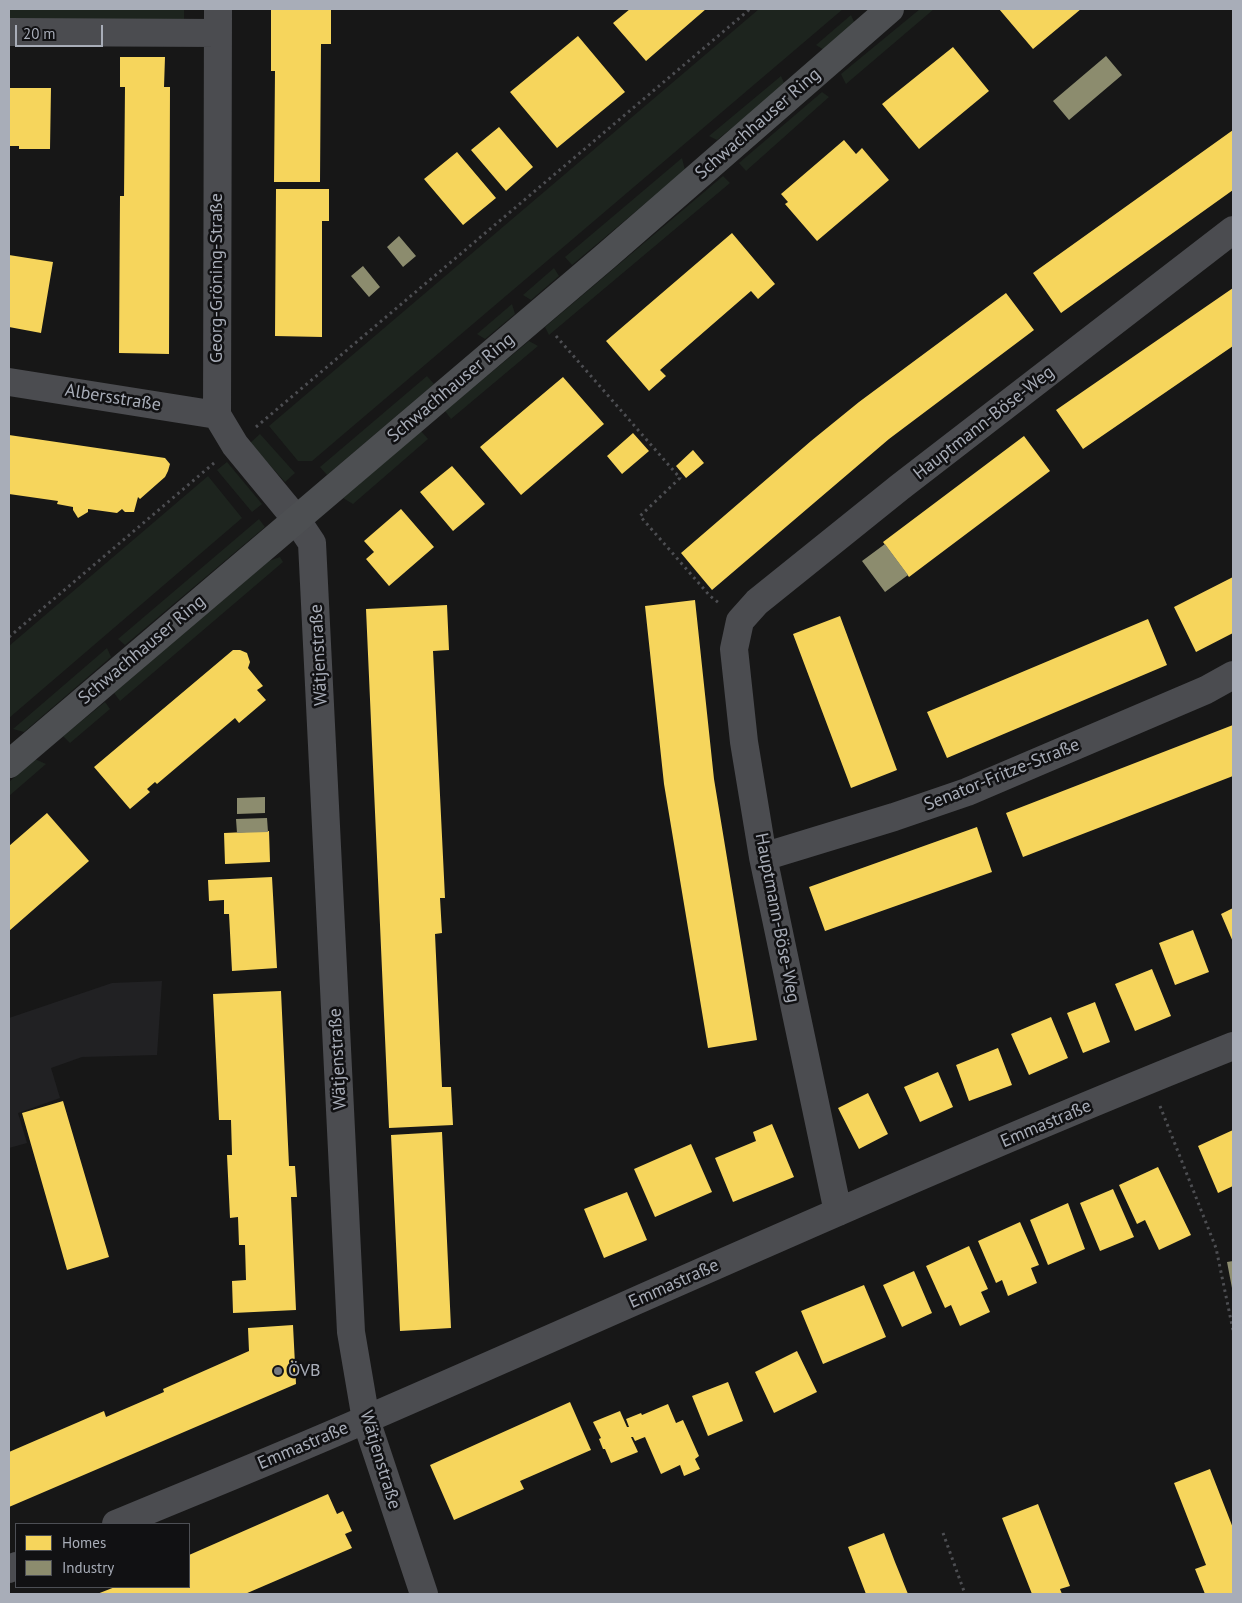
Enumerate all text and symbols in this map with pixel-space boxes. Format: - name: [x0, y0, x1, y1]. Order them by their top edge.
- scale bar: [18, 15, 105, 47]
- text: 20 m: [23, 24, 56, 43]
- street label: Schwachhauser Ring: [691, 64, 825, 184]
- street label: Georg-Gröning-Straße: [206, 193, 228, 363]
- street label: Schwachhauser Ring: [383, 329, 519, 447]
- street label: Hauptmann-Böse-Weg: [909, 361, 1059, 485]
- street label: Albersstraße: [63, 380, 163, 416]
- street label: Schwachhauser Ring: [74, 591, 210, 709]
- street label: Wätjenstraße: [306, 604, 332, 706]
- street label: Senator-Fritze-Straße: [921, 734, 1083, 816]
- street label: Hauptmann-Böse-Weg: [750, 831, 804, 1005]
- street label: Wätjenstraße: [325, 1008, 351, 1110]
- street label: Emmastraße: [997, 1095, 1095, 1153]
- street label: Emmastraße: [626, 1255, 722, 1313]
- place label: ÖVB: [288, 1360, 321, 1382]
- marker: ÖVB: [272, 1365, 284, 1377]
- street label: Wätjenstraße: [355, 1408, 405, 1512]
- street label: Emmastraße: [254, 1417, 352, 1475]
- legend: [15, 1523, 190, 1588]
- text: Homes: [62, 1533, 106, 1552]
- text: Industry: [62, 1558, 114, 1577]

